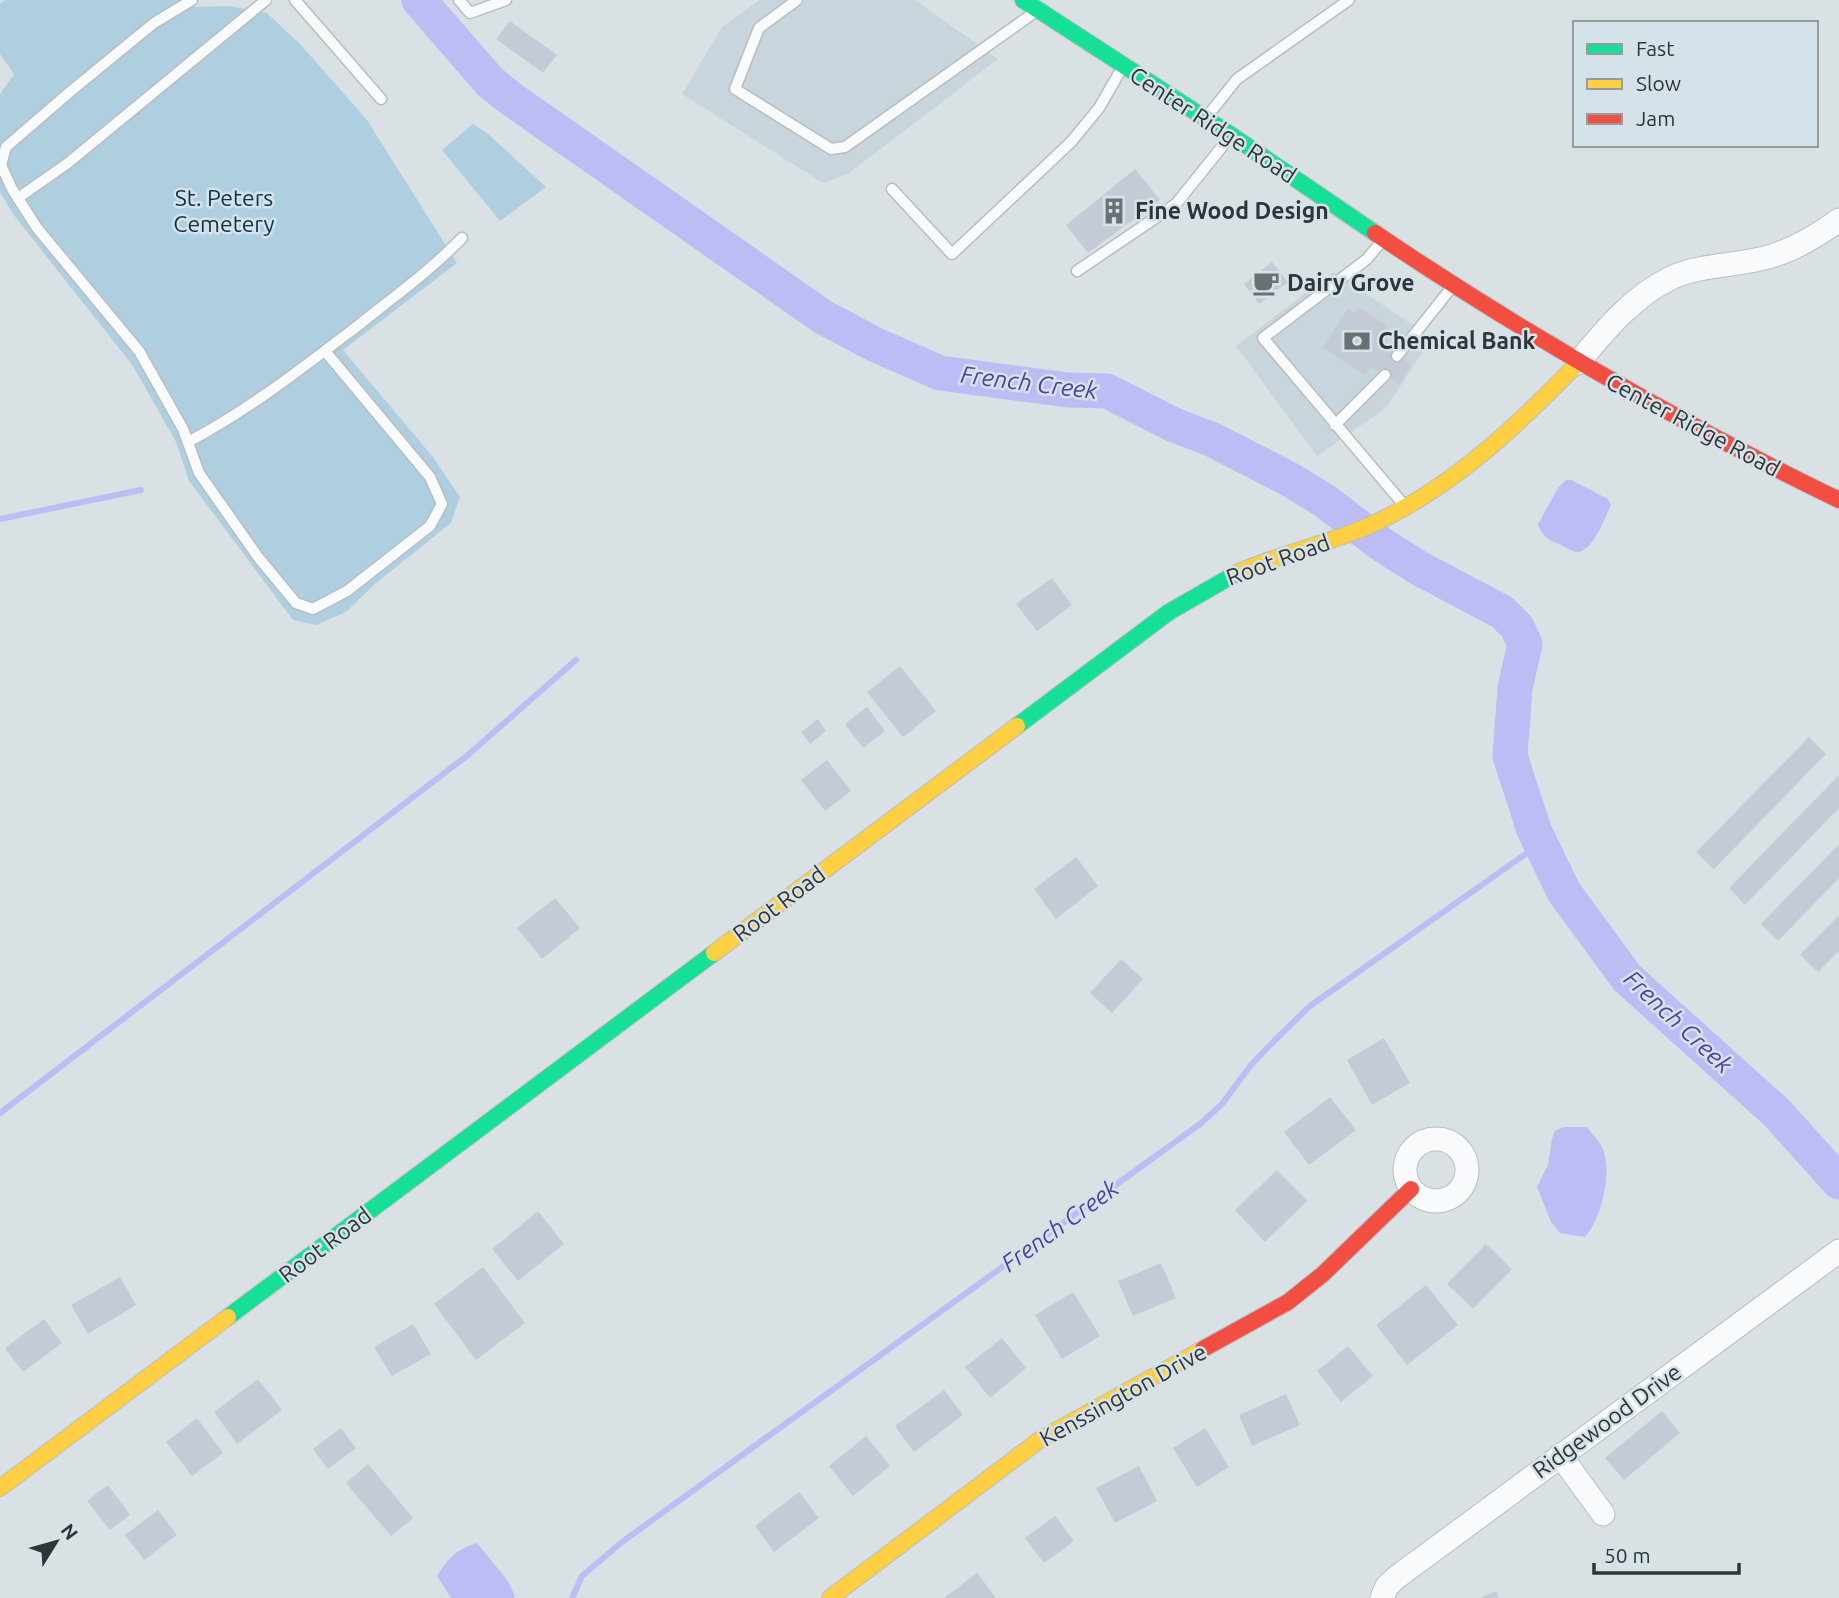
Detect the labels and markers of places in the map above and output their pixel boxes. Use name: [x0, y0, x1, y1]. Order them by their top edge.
building icon: Fine Wood Design: [1099, 196, 1129, 226]
place label: Fine Wood Design: [1135, 198, 1329, 223]
cafe icon: Dairy Grove: [1251, 268, 1281, 298]
place label: Dairy Grove: [1287, 270, 1415, 295]
bank icon: Chemical Bank: [1342, 326, 1372, 356]
place label: Chemical Bank: [1378, 328, 1536, 353]

